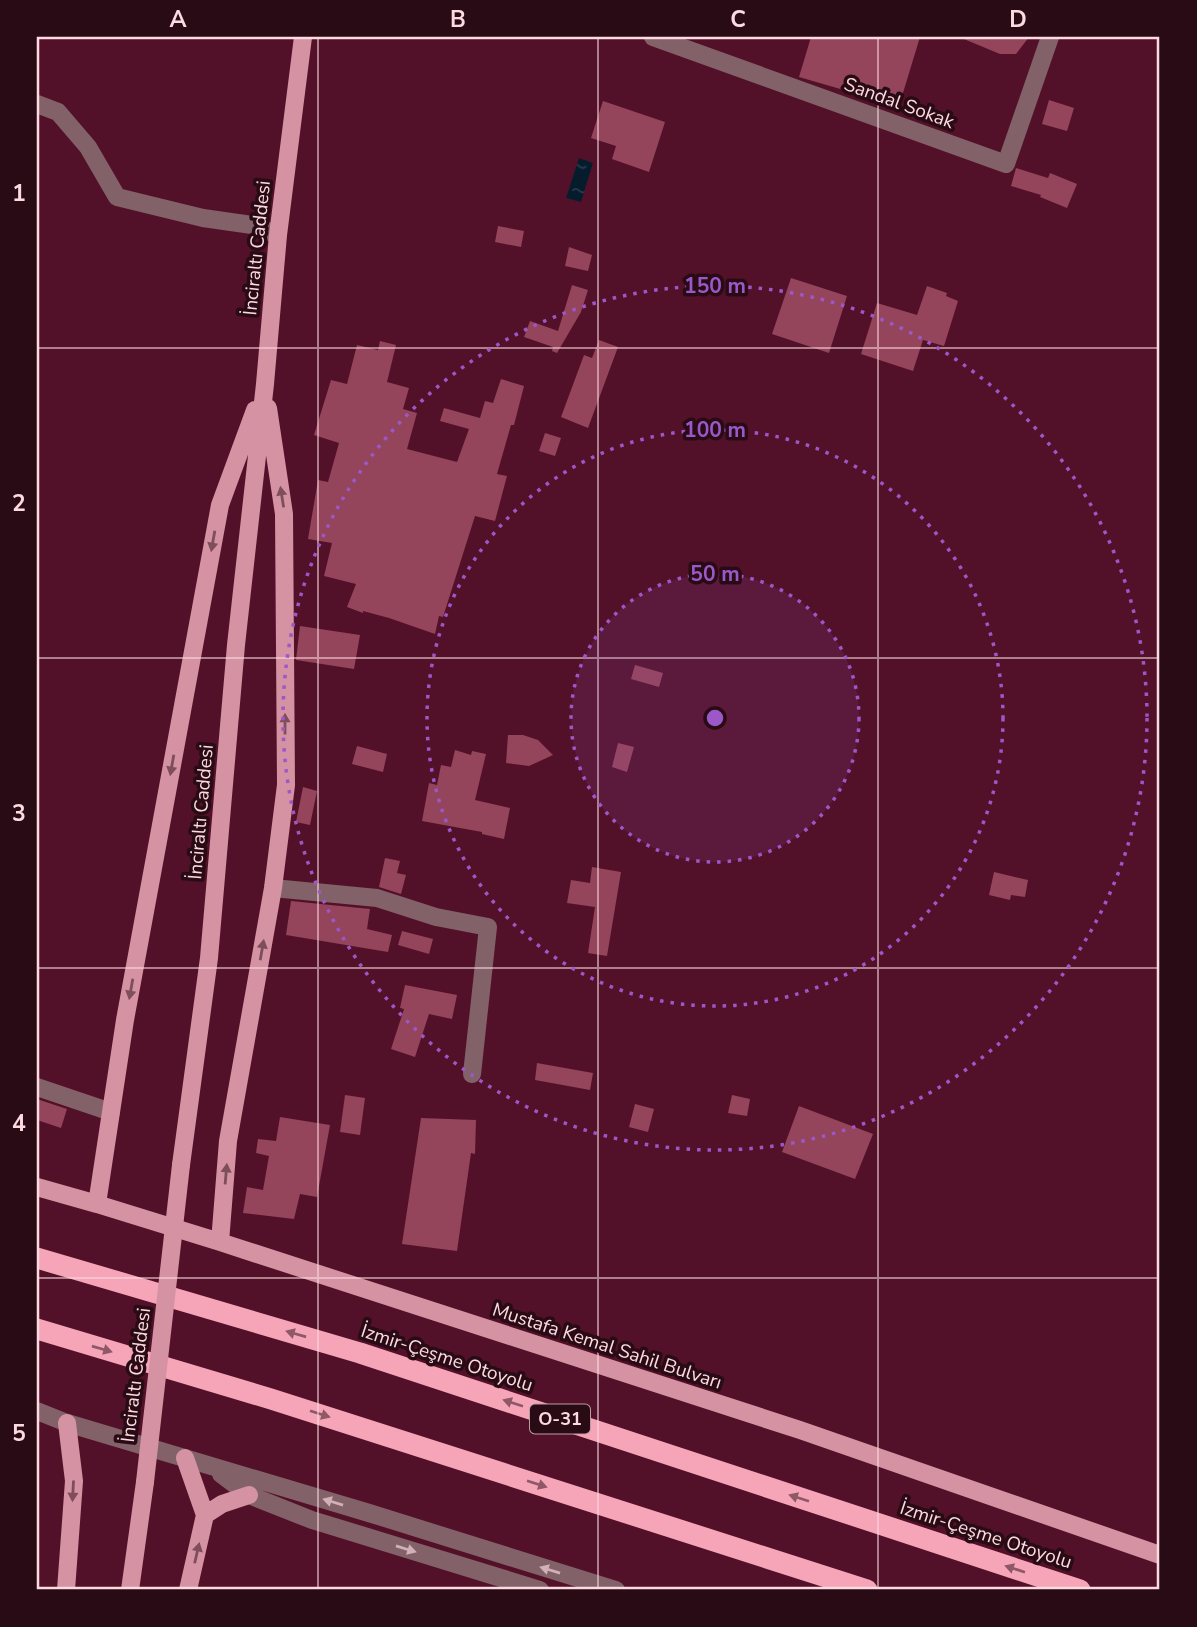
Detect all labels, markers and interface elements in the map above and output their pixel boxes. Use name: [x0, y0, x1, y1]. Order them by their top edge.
text: A: [169, 4, 187, 35]
text: B: [450, 4, 466, 35]
text: C: [730, 4, 746, 35]
text: D: [1009, 4, 1027, 35]
street label: Sandal Sokak: [840, 71, 958, 135]
text: 1: [12, 178, 26, 209]
street label: İnciraltı Caddesi: [237, 179, 277, 317]
text: 150 m: [684, 272, 746, 300]
text: 100 m: [684, 416, 746, 444]
one-way arrow: [276, 486, 287, 508]
text: 2: [12, 488, 26, 519]
one-way arrow: [207, 531, 218, 553]
text: 50 m: [690, 560, 740, 588]
centre of rings: [703, 706, 727, 730]
one-way arrow: [279, 713, 291, 735]
street label: İnciraltı Caddesi: [182, 743, 220, 881]
one-way arrow: [166, 754, 177, 776]
text: 3: [12, 798, 26, 829]
one-way arrow: [257, 939, 268, 961]
one-way arrow: [125, 978, 136, 1000]
text: 4: [12, 1108, 26, 1139]
one-way arrow: [221, 1163, 232, 1185]
street label: Mustafa Kemal Sahil Bulvarı: [489, 1297, 725, 1395]
street label: İnciraltı Caddesi: [115, 1306, 157, 1444]
street label: İzmir-Çeşme Otoyolu: [358, 1318, 536, 1398]
one-way arrow: [286, 1329, 307, 1339]
one-way arrow: [92, 1344, 113, 1354]
one-way arrow: [502, 1398, 523, 1408]
road number: O-31: [530, 1404, 590, 1434]
one-way arrow: [310, 1410, 331, 1420]
text: 5: [12, 1418, 26, 1449]
one-way arrow: [526, 1479, 547, 1490]
one-way arrow: [67, 1480, 78, 1502]
one-way arrow: [788, 1492, 809, 1502]
street label: İzmir-Çeşme Otoyolu: [897, 1495, 1075, 1575]
one-way arrow: [322, 1497, 343, 1507]
one-way arrow: [191, 1542, 202, 1564]
one-way arrow: [396, 1544, 417, 1554]
one-way arrow: [1004, 1563, 1025, 1574]
one-way arrow: [540, 1564, 561, 1574]

